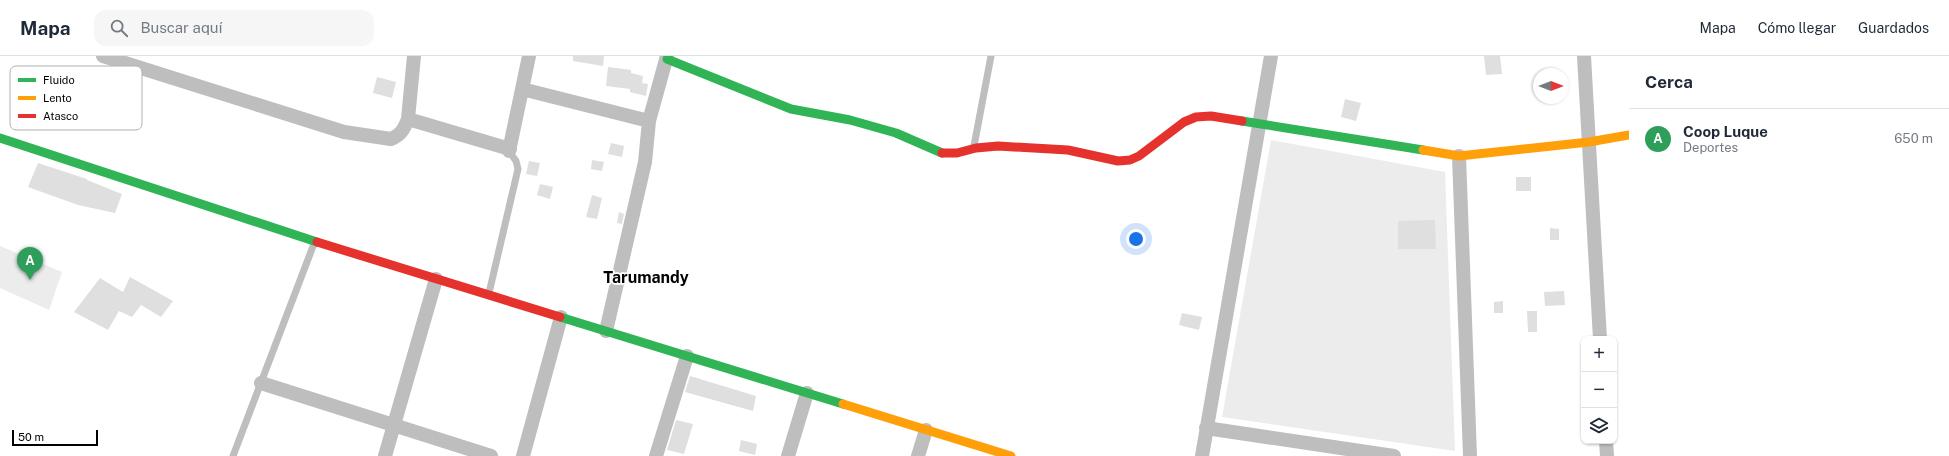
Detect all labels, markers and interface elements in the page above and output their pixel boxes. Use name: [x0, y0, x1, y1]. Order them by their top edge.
search box: [94, 10, 374, 46]
text: Mapa: [20, 17, 70, 39]
icon: search: [108, 17, 130, 39]
text: Buscar aquí: [140, 19, 222, 36]
text: Mapa: [1700, 20, 1736, 36]
text: Cómo llegar: [1758, 20, 1836, 36]
text: Guardados: [1858, 20, 1929, 36]
legend: [10, 66, 142, 130]
north arrow: [1533, 68, 1569, 104]
text: Cerca: [1645, 72, 1693, 92]
text: Fluido: [43, 74, 75, 86]
text: Lento: [43, 92, 72, 104]
text: Atasco: [43, 110, 78, 122]
text: Coop Luque: [1683, 123, 1768, 140]
text: A: [1653, 131, 1663, 146]
text: 650 m: [1894, 131, 1933, 146]
text: Deportes: [1683, 140, 1738, 155]
your location: [1126, 229, 1146, 249]
pin: A: [17, 247, 43, 280]
district label: Tarumandy: [603, 268, 689, 287]
map controls: [1581, 336, 1617, 444]
button: +: [1581, 336, 1617, 372]
button: −: [1581, 372, 1617, 408]
button: layers: [1581, 408, 1617, 444]
scale bar: [12, 428, 98, 447]
text: 50 m: [18, 431, 44, 443]

